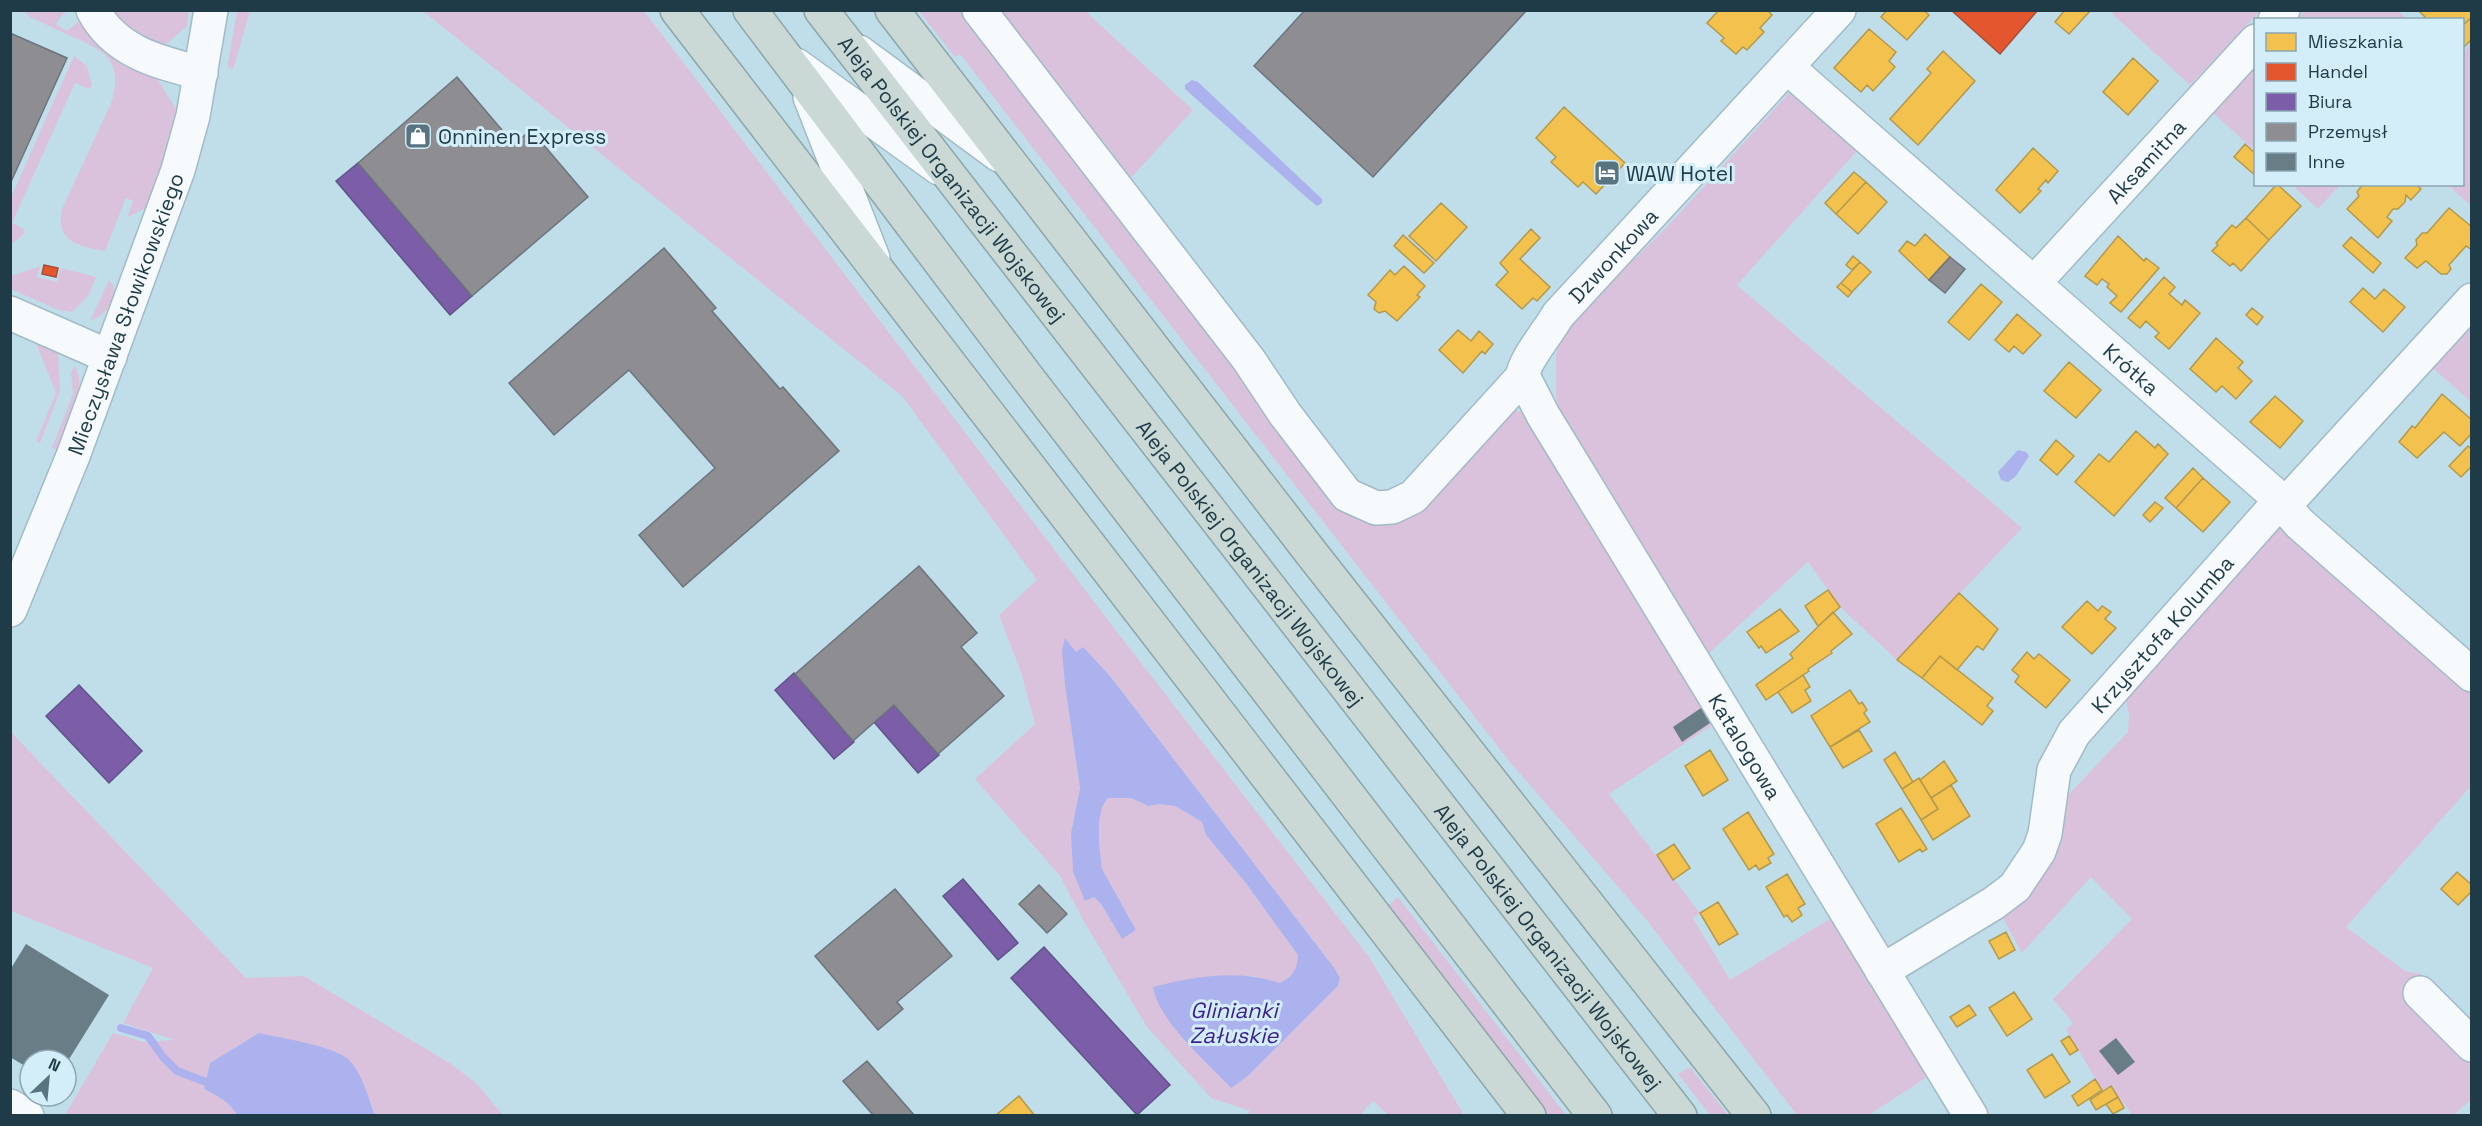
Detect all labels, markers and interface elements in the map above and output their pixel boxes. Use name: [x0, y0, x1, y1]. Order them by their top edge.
legend: [2254, 18, 2464, 186]
street label: Aleja Polskiej Organizacji Wojskowej: [833, 30, 1072, 328]
text: Mieszkania: [2308, 30, 2403, 53]
text: Handel: [2308, 60, 2368, 83]
text: Biura: [2308, 90, 2352, 113]
street label: Aksamitna: [2100, 113, 2191, 209]
text: Przemysł: [2308, 120, 2388, 143]
shop icon: Onninen Express: [403, 121, 433, 151]
place label: Onninen Express: [438, 123, 606, 150]
text: Inne: [2308, 150, 2345, 173]
hotel icon: WAW Hotel: [1592, 158, 1622, 188]
place label: WAW Hotel: [1626, 160, 1733, 187]
street label: Mieczysława Słowikowskiego: [61, 169, 189, 459]
street label: Dzwonkowa: [1562, 202, 1663, 309]
street label: Krótka: [2098, 337, 2165, 401]
street label: Aleja Polskiej Organizacji Wojskowej: [1131, 414, 1370, 712]
street label: Krzysztofa Kolumba: [2085, 549, 2239, 718]
street label: Katalogowa: [1703, 688, 1788, 804]
street label: Aleja Polskiej Organizacji Wojskowej: [1429, 798, 1668, 1095]
water label: Glinianki Załuskie: [1190, 996, 1280, 1049]
north arrow: [18, 1048, 78, 1108]
text: N: [45, 1053, 64, 1077]

